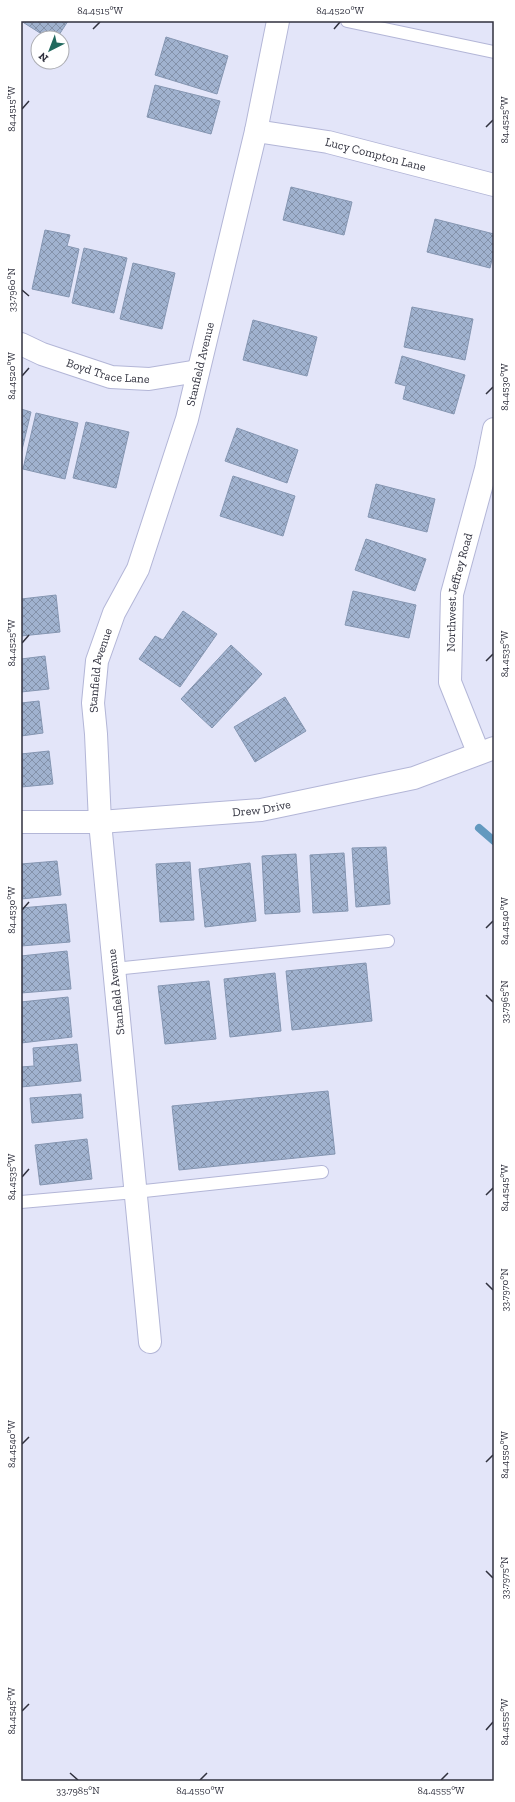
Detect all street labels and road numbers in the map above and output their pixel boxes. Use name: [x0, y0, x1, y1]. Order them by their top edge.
street label: Lucy Compton Lane: [324, 135, 428, 174]
street label: Stanfield Avenue: [183, 320, 217, 408]
street label: Boyd Trace Lane: [65, 356, 150, 386]
street label: Northwest Jeffrey Road: [444, 531, 475, 652]
street label: Stanfield Avenue: [86, 626, 115, 713]
street label: Drew Drive: [232, 797, 292, 819]
street label: Stanfield Avenue: [104, 948, 127, 1036]

